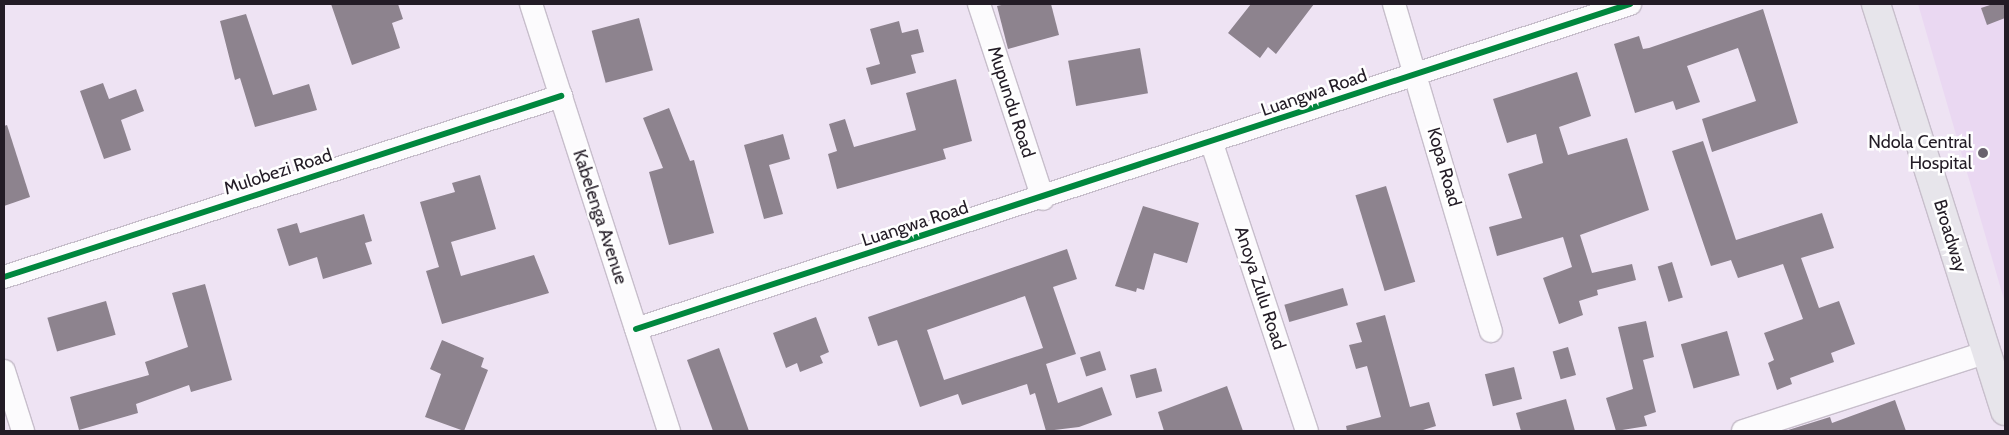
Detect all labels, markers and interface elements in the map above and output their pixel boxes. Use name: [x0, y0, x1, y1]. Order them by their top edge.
street label: Mupundu Road: [983, 44, 1039, 160]
street label: Luangwa Road: [1258, 65, 1370, 121]
street label: Kopa Road: [1422, 125, 1466, 209]
place label: Ndola Central Hospital: [1868, 132, 1972, 174]
street label: Mulobezi Road: [221, 144, 335, 200]
marker: Ndola Central Hospital: [1976, 146, 1990, 160]
street label: Kabelenga Avenue: [568, 147, 632, 287]
street label: Luangwa Road: [859, 197, 971, 251]
street label: Broadway: [1929, 197, 1971, 275]
street label: Anoya Zulu Road: [1230, 224, 1290, 352]

